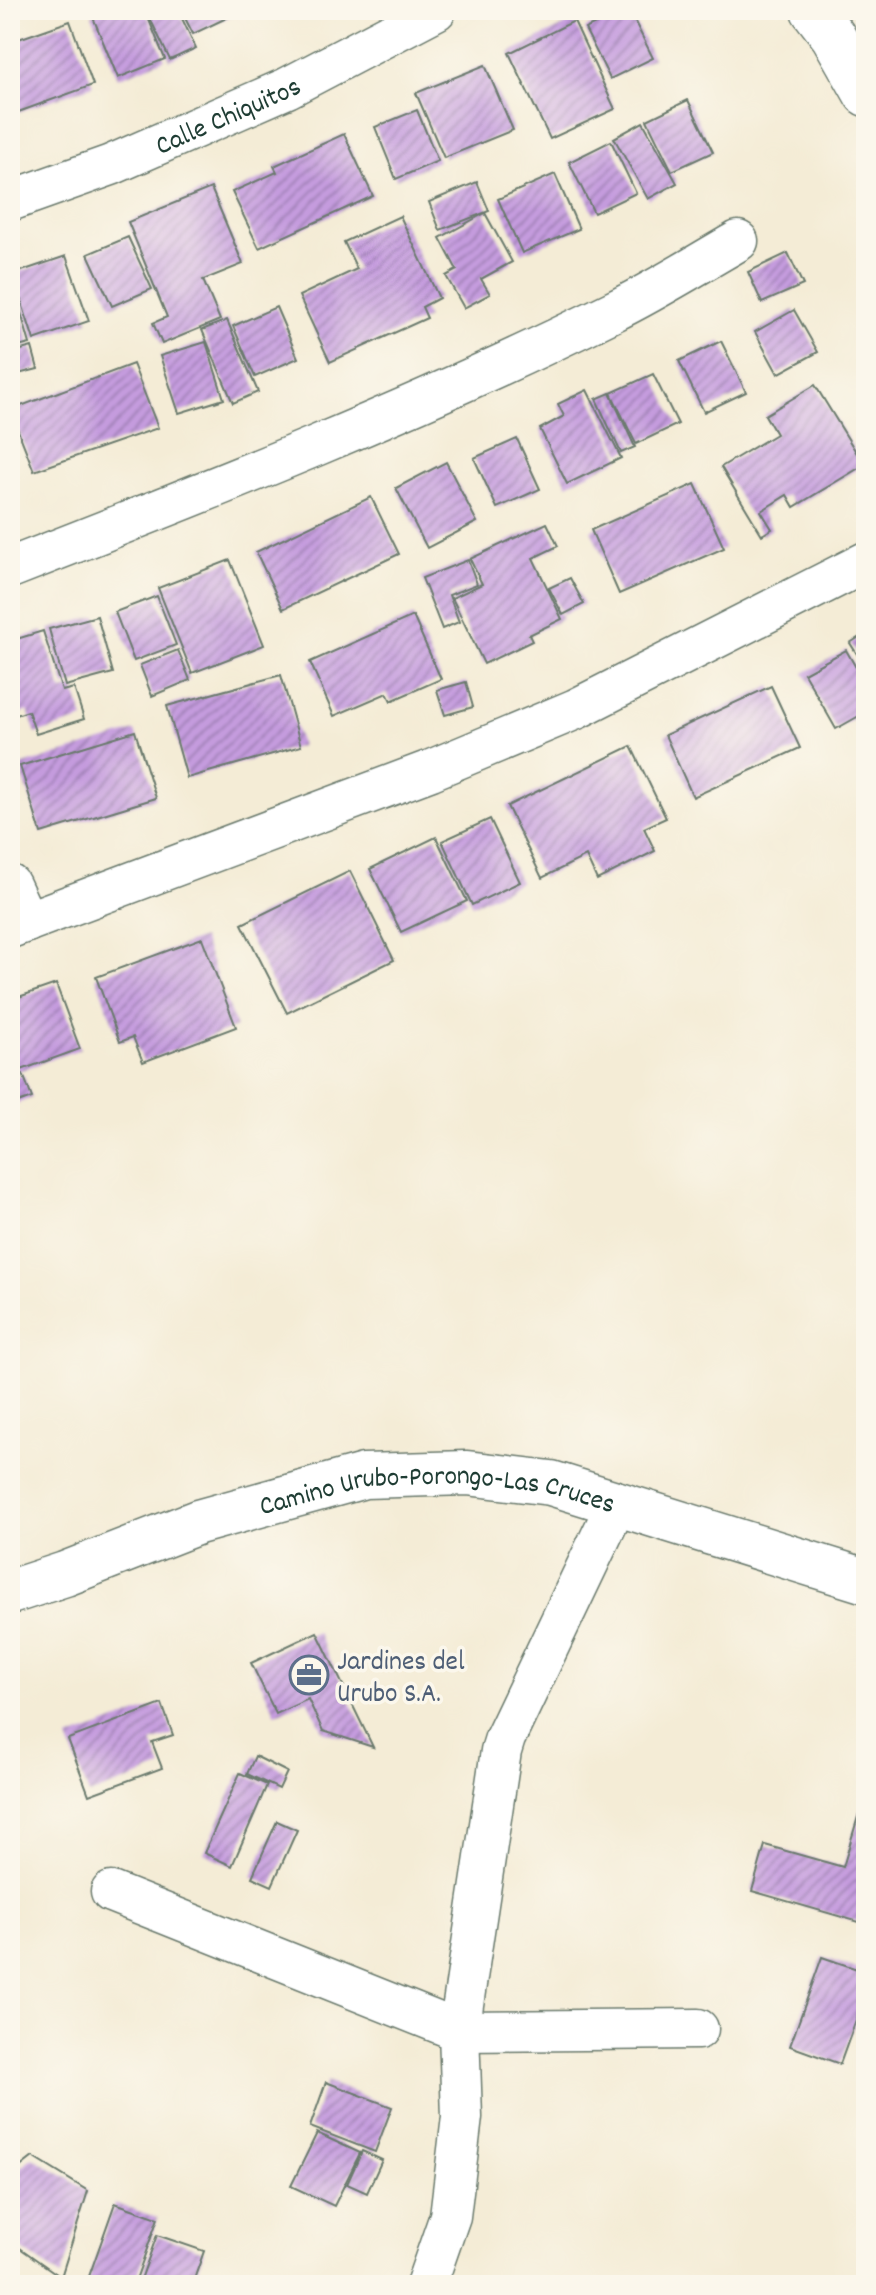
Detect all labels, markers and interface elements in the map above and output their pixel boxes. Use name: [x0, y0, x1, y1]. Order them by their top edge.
street label: Calle Chiquitos: [150, 69, 309, 168]
street label: Camino Urubo-Porongo-Las Cruces: [255, 1458, 619, 1529]
place label: Jardines del Urubo S.A.: [337, 1644, 465, 1716]
office icon: Jardines del Urubo S.A.: [288, 1654, 330, 1696]

